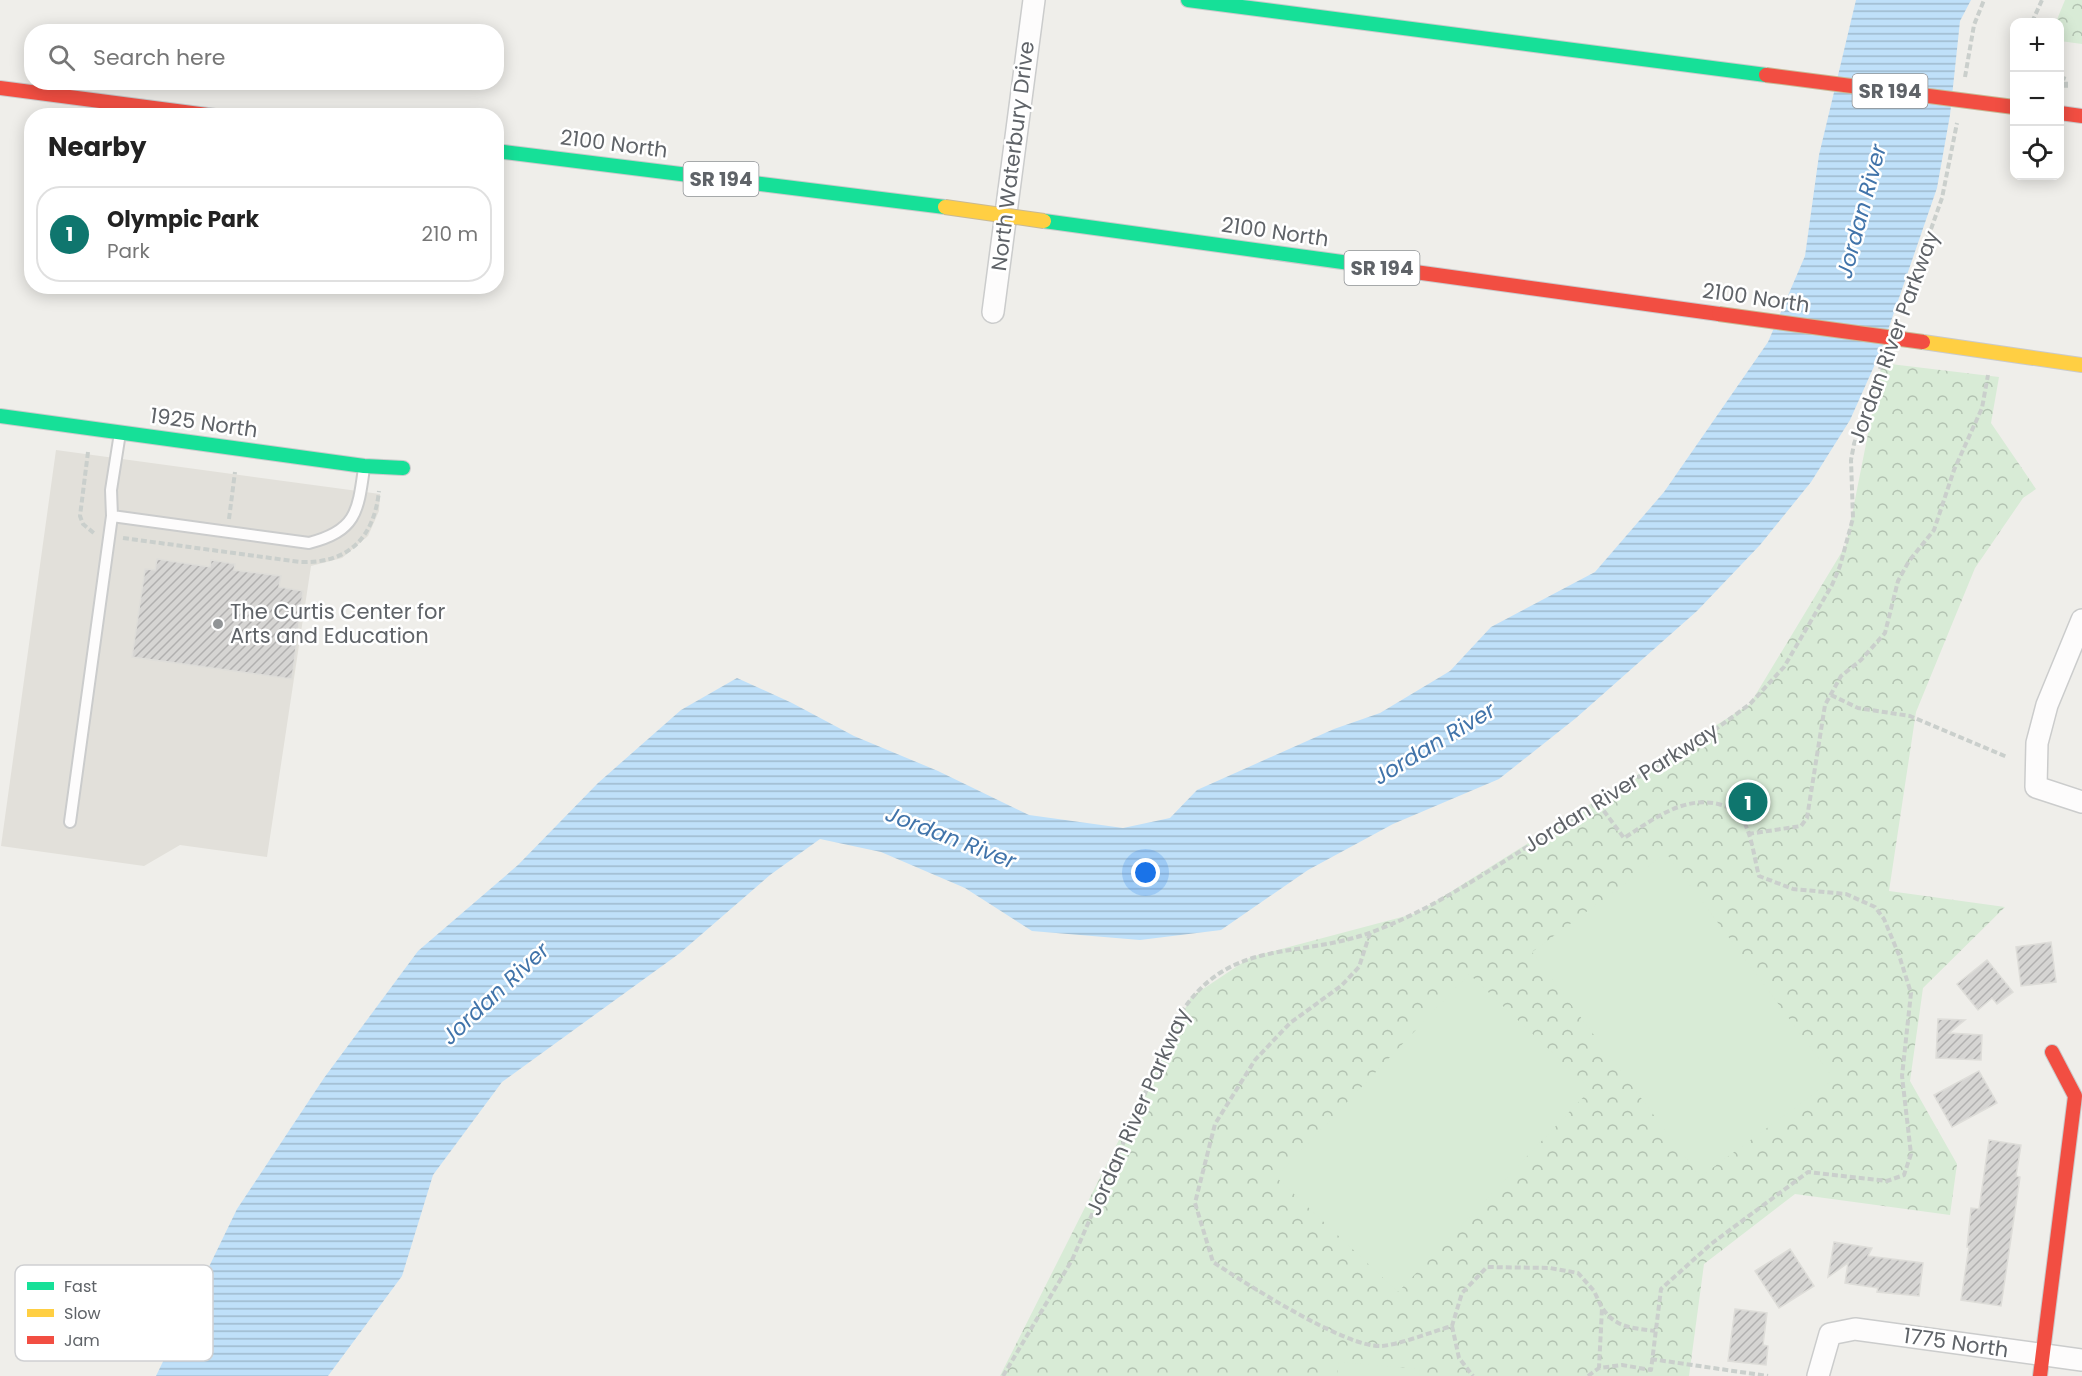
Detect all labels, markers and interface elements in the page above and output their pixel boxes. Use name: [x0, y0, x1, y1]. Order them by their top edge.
map controls: [2010, 18, 2064, 180]
button: +: [2010, 18, 2064, 72]
search box: [24, 24, 504, 90]
street label: North Waterbury Drive: [984, 39, 1041, 273]
icon: search: [45, 41, 78, 74]
text: Search here: [93, 42, 226, 73]
button: −: [2010, 72, 2064, 126]
road number: SR 194: [1852, 74, 1928, 108]
street label: 2100 North: [559, 123, 669, 164]
button: locate: [2010, 126, 2064, 180]
text: Nearby: [48, 129, 146, 165]
water label: Jordan River: [1829, 140, 1894, 281]
road number: SR 194: [684, 162, 758, 196]
text: Olympic Park: [107, 204, 259, 235]
street label: 2100 North: [1220, 210, 1331, 253]
text: 1: [66, 220, 73, 248]
text: 210 m: [422, 220, 478, 248]
street label: Jordan River Parkway: [1842, 226, 1946, 447]
text: Park: [107, 237, 150, 265]
road number: SR 194: [1344, 251, 1420, 285]
street label: 2100 North: [1701, 276, 1812, 319]
street label: 1925 North: [149, 401, 260, 444]
place label: The Curtis Center for Arts and Education: [230, 597, 445, 650]
marker: The Curtis Center for Arts and Education: [211, 617, 225, 631]
water label: Jordan River: [1367, 694, 1502, 792]
street label: Jordan River Parkway: [1518, 716, 1724, 859]
pin: 1: [1728, 780, 1768, 824]
water label: Jordan River: [881, 798, 1021, 877]
your location: [1131, 858, 1160, 887]
water label: Jordan River: [435, 935, 557, 1052]
street label: Jordan River Parkway: [1079, 1003, 1196, 1220]
legend: [15, 1265, 213, 1361]
text: Fast: [64, 1275, 97, 1298]
text: Slow: [64, 1302, 101, 1325]
street label: 1775 North: [1902, 1321, 2010, 1364]
text: Jam: [64, 1329, 100, 1352]

